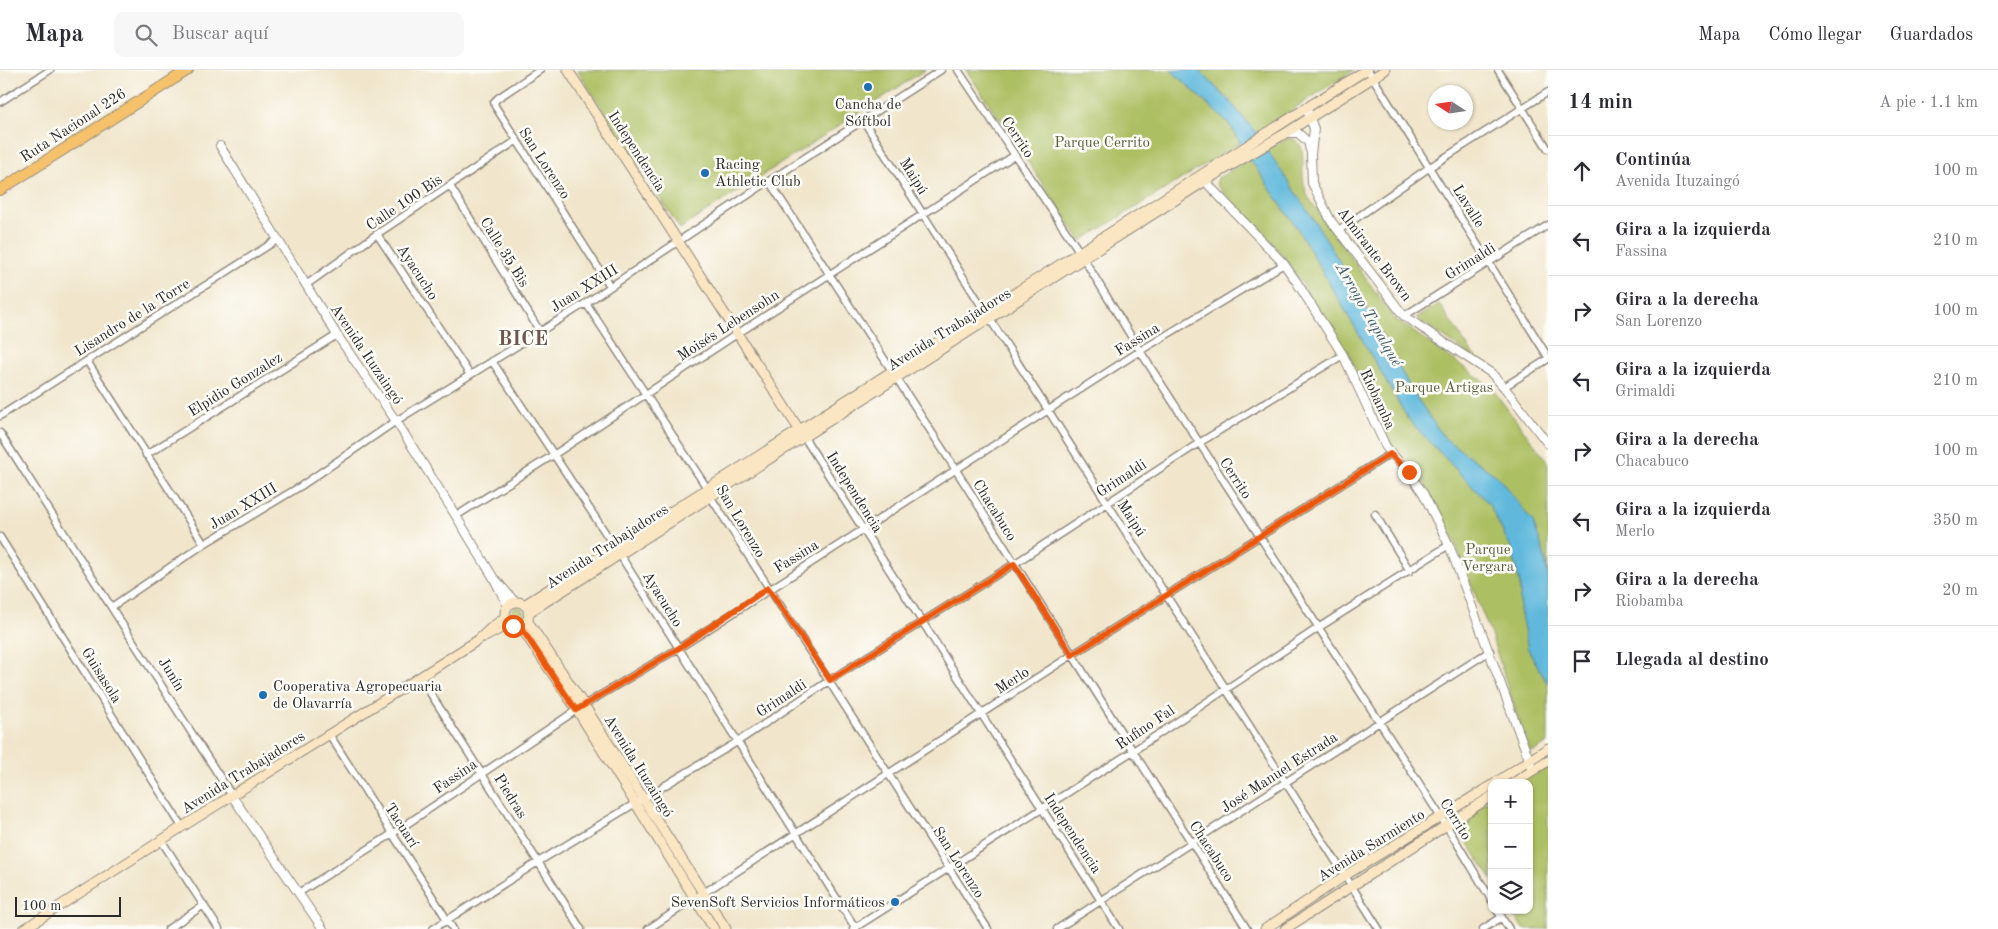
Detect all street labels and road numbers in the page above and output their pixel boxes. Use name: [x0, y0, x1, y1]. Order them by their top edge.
street label: Ruta Nacional 226: [18, 87, 129, 166]
street label: Independencia: [604, 109, 667, 195]
street label: Cerrito: [998, 115, 1036, 161]
street label: San Lorenzo: [515, 125, 572, 202]
street label: Maipú: [896, 156, 930, 198]
street label: Calle 100 Bis: [364, 172, 445, 234]
street label: Lavalle: [1449, 183, 1487, 231]
street label: Almirante Brown: [1334, 205, 1414, 305]
street label: Calle 35 Bis: [476, 215, 531, 290]
street label: Grimaldi: [1443, 241, 1499, 284]
street label: Ayacucho: [393, 243, 440, 303]
street label: Juan XXIII: [549, 263, 621, 316]
street label: Lisandro de la Torre: [73, 277, 193, 360]
street label: Avenida Trabajadores: [885, 286, 1014, 374]
street label: Moisés Lebensohn: [675, 288, 782, 365]
street label: Avenida Ituzaingó: [327, 302, 405, 408]
street label: Fassina: [1113, 321, 1163, 360]
street label: Elpidio Gonzalez: [186, 350, 285, 420]
street label: Riobamba: [1356, 367, 1397, 432]
street label: Independencia: [823, 450, 885, 536]
street label: Cerrito: [1216, 455, 1254, 502]
street label: Grimaldi: [1094, 458, 1149, 501]
street label: Chacabuco: [969, 477, 1018, 544]
street label: Juan XXIII: [207, 481, 280, 533]
street label: San Lorenzo: [712, 483, 767, 561]
street label: Maipú: [1114, 498, 1148, 540]
street label: Avenida Trabajadores: [544, 502, 672, 592]
street label: Fassina: [772, 538, 822, 577]
street label: Ayacucho: [639, 569, 685, 630]
street label: Guisasola: [78, 645, 124, 707]
street label: Junín: [155, 655, 187, 694]
street label: Merlo: [993, 665, 1032, 698]
street label: Grimaldi: [754, 678, 809, 721]
street label: Rufino Fal: [1114, 703, 1178, 753]
street label: Avenida Ituzaingó: [600, 713, 675, 820]
street label: Avenida Trabajadores: [179, 729, 308, 817]
street label: José Manuel Estrada: [1219, 730, 1341, 816]
street label: Fassina: [431, 757, 481, 797]
street label: Piedras: [490, 772, 529, 822]
street label: Independencia: [1040, 791, 1103, 877]
street label: Cerrito: [1436, 796, 1473, 843]
street label: Tacuarí: [381, 801, 421, 851]
street label: Avenida Sarmiento: [1316, 807, 1428, 885]
street label: Chacabuco: [1186, 819, 1236, 885]
street label: San Lorenzo: [929, 824, 986, 901]

